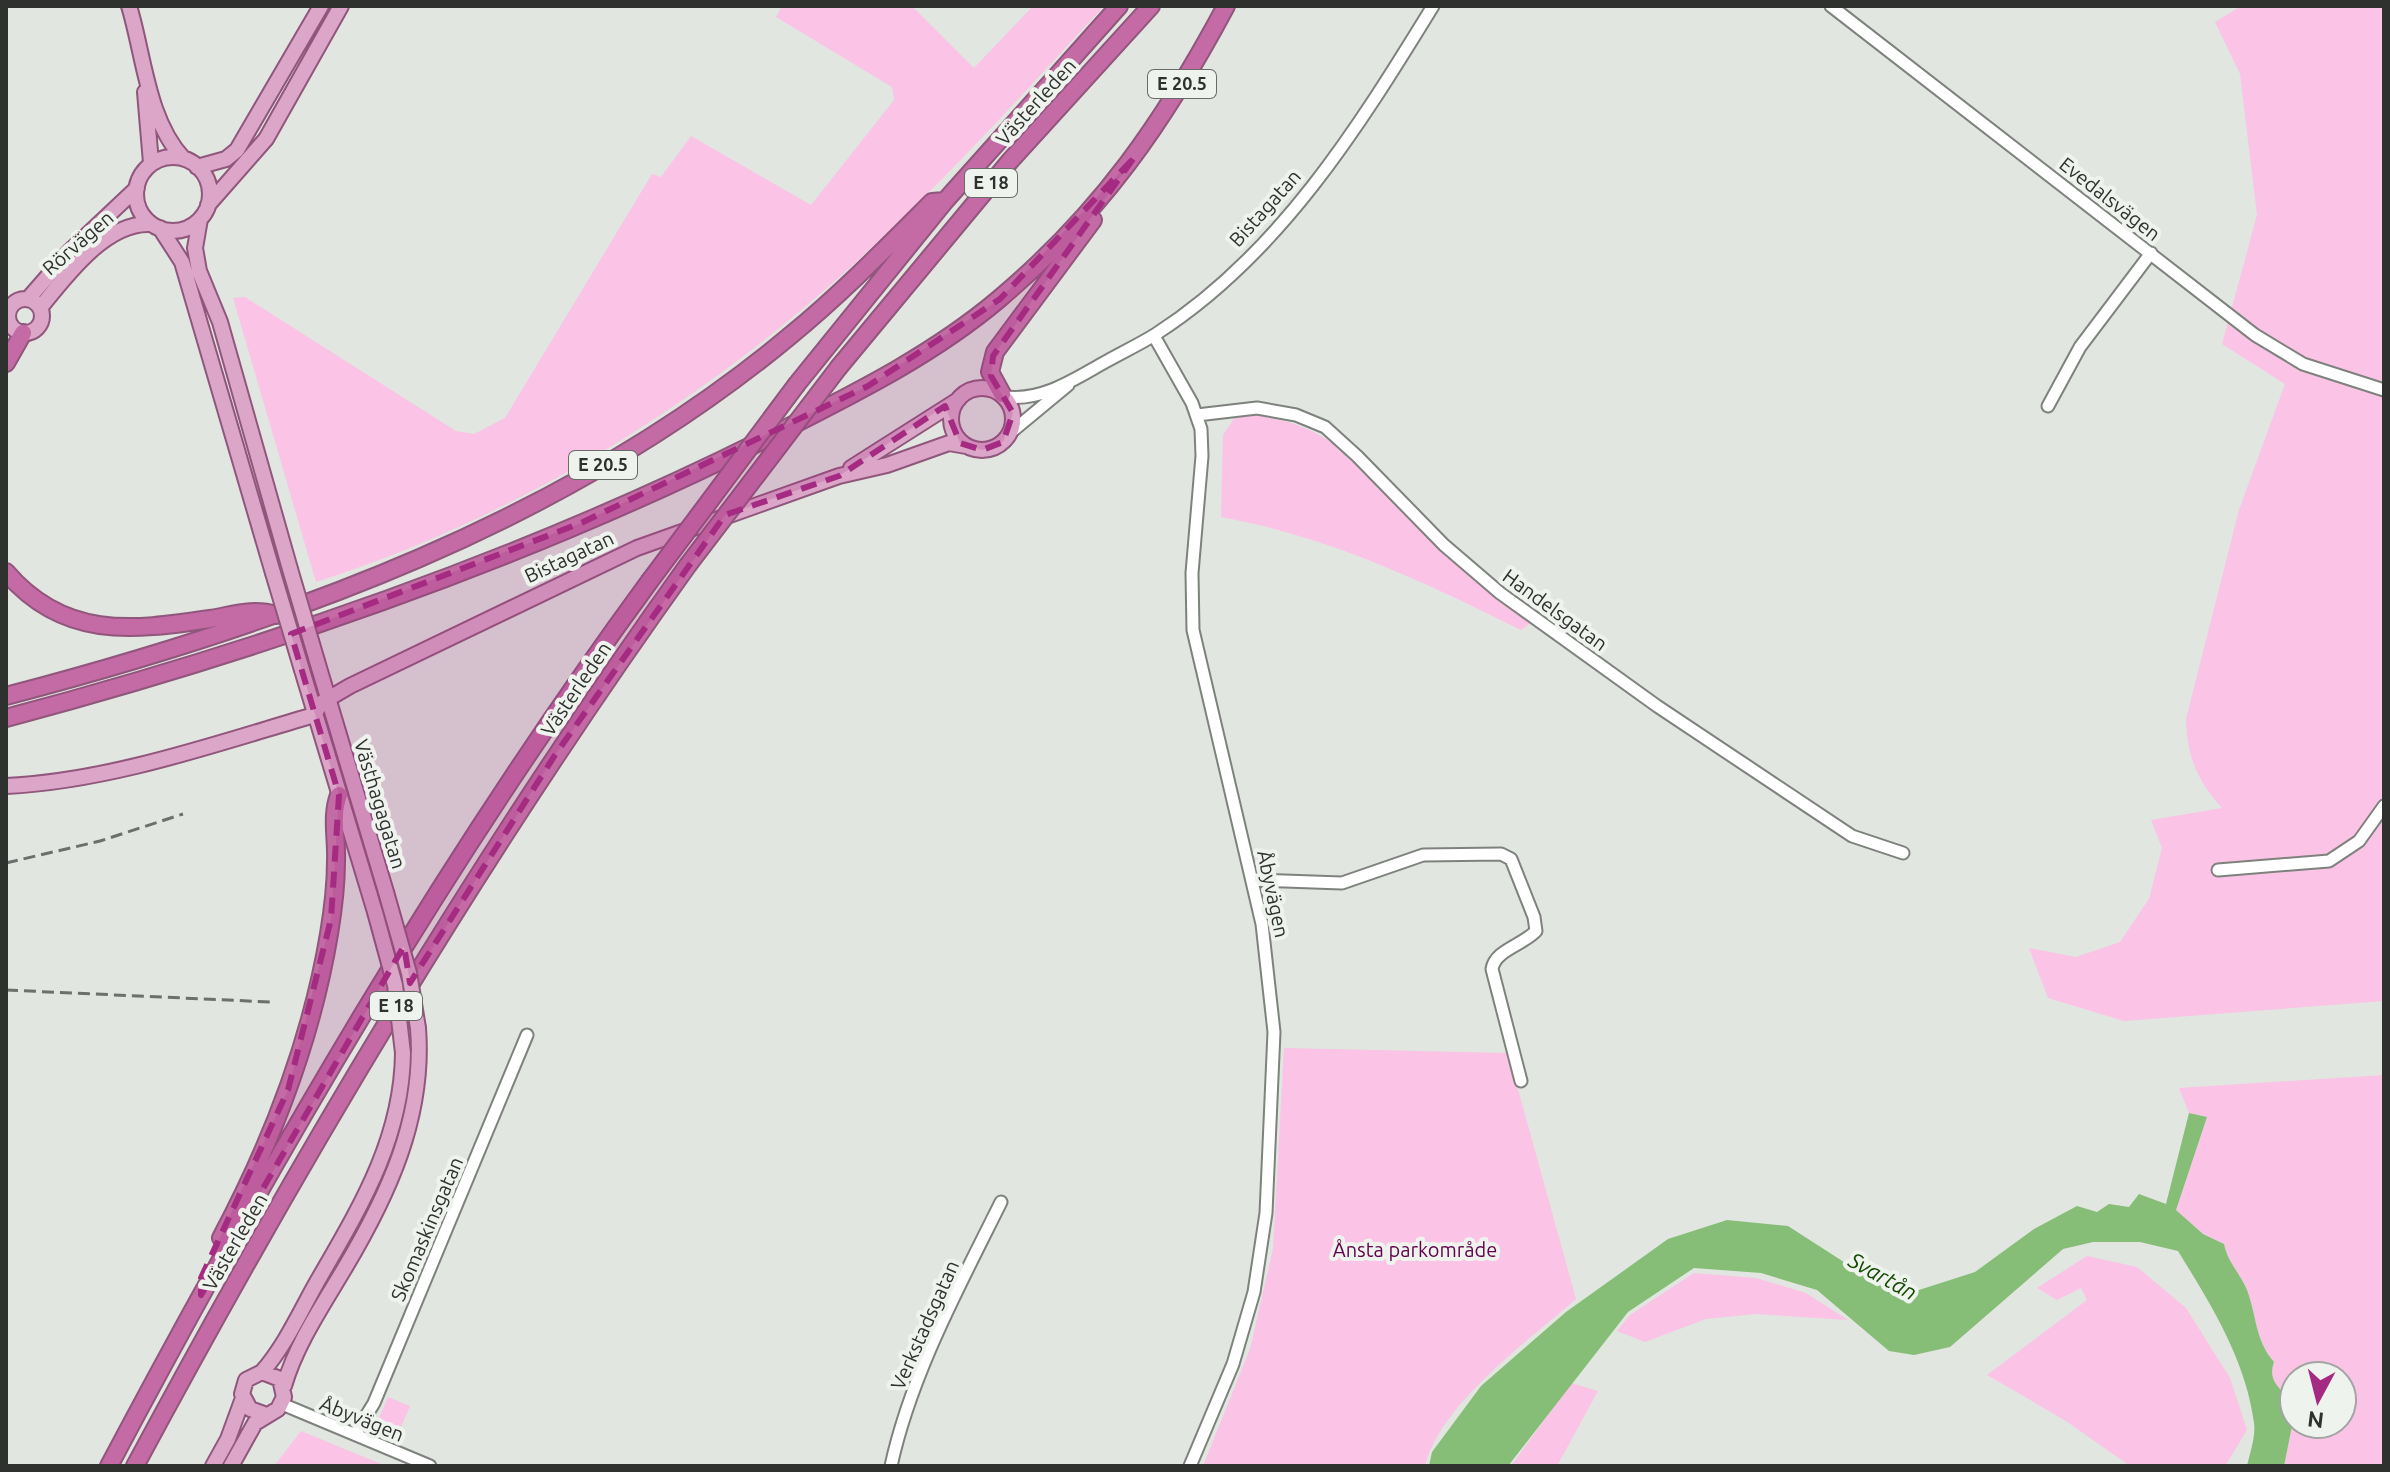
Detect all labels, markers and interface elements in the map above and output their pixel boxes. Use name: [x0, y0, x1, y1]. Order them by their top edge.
street label: Västerleden: [991, 54, 1080, 150]
road number: E 20.5: [1148, 70, 1216, 98]
street label: Evedalsvägen: [2055, 152, 2165, 245]
street label: Bistagatan: [1224, 164, 1305, 251]
road number: E 18: [965, 169, 1017, 197]
street label: Rörvägen: [38, 206, 118, 280]
road number: E 20.5: [569, 451, 637, 479]
street label: Bistagatan: [521, 526, 617, 587]
street label: Handelsgatan: [1499, 564, 1612, 655]
street label: Västerleden: [536, 637, 615, 740]
street label: Västhagagatan: [350, 736, 411, 871]
street label: Åbyvägen: [1253, 848, 1294, 940]
road number: E 18: [370, 992, 422, 1020]
street label: Skomaskinsgatan: [386, 1153, 467, 1304]
street label: Västerleden: [198, 1189, 272, 1294]
park label: Ånsta parkområde: [1333, 1238, 1497, 1261]
water label: Svartån: [1844, 1246, 1922, 1304]
street label: Verkstadsgatan: [886, 1257, 963, 1393]
north arrow: [2278, 1360, 2358, 1440]
street label: Åbyvägen: [317, 1391, 408, 1446]
text: N: [2306, 1407, 2325, 1434]

